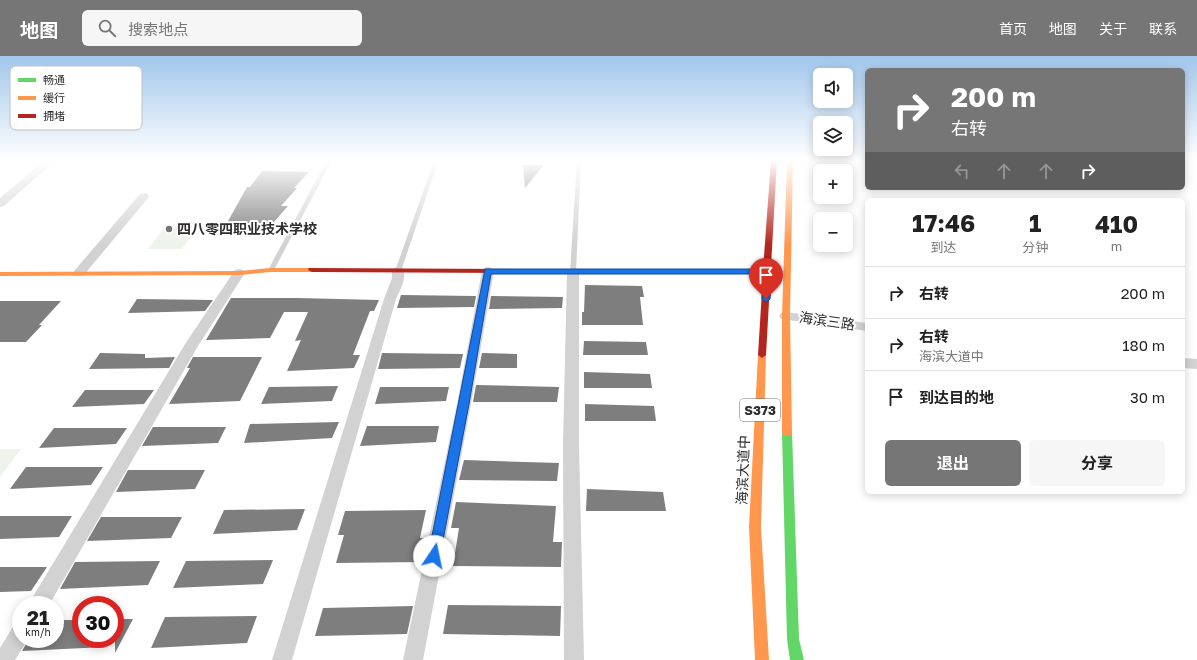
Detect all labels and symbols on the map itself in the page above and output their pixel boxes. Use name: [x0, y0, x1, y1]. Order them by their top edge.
legend: [10, 66, 142, 130]
text: 畅通: [43, 73, 65, 86]
text: 缓行: [43, 91, 65, 104]
text: 拥堵: [43, 109, 65, 122]
place label: 四八零四职业技术学校: [177, 220, 317, 237]
marker: 四八零四职业技术学校: [164, 224, 174, 234]
pin: [749, 258, 783, 299]
street label: 海滨三路: [798, 308, 856, 333]
road number: S373: [740, 399, 780, 421]
street label: 海滨大道中: [733, 435, 752, 505]
position arrow: [413, 535, 455, 577]
speed limit sign: 30: [72, 596, 124, 648]

